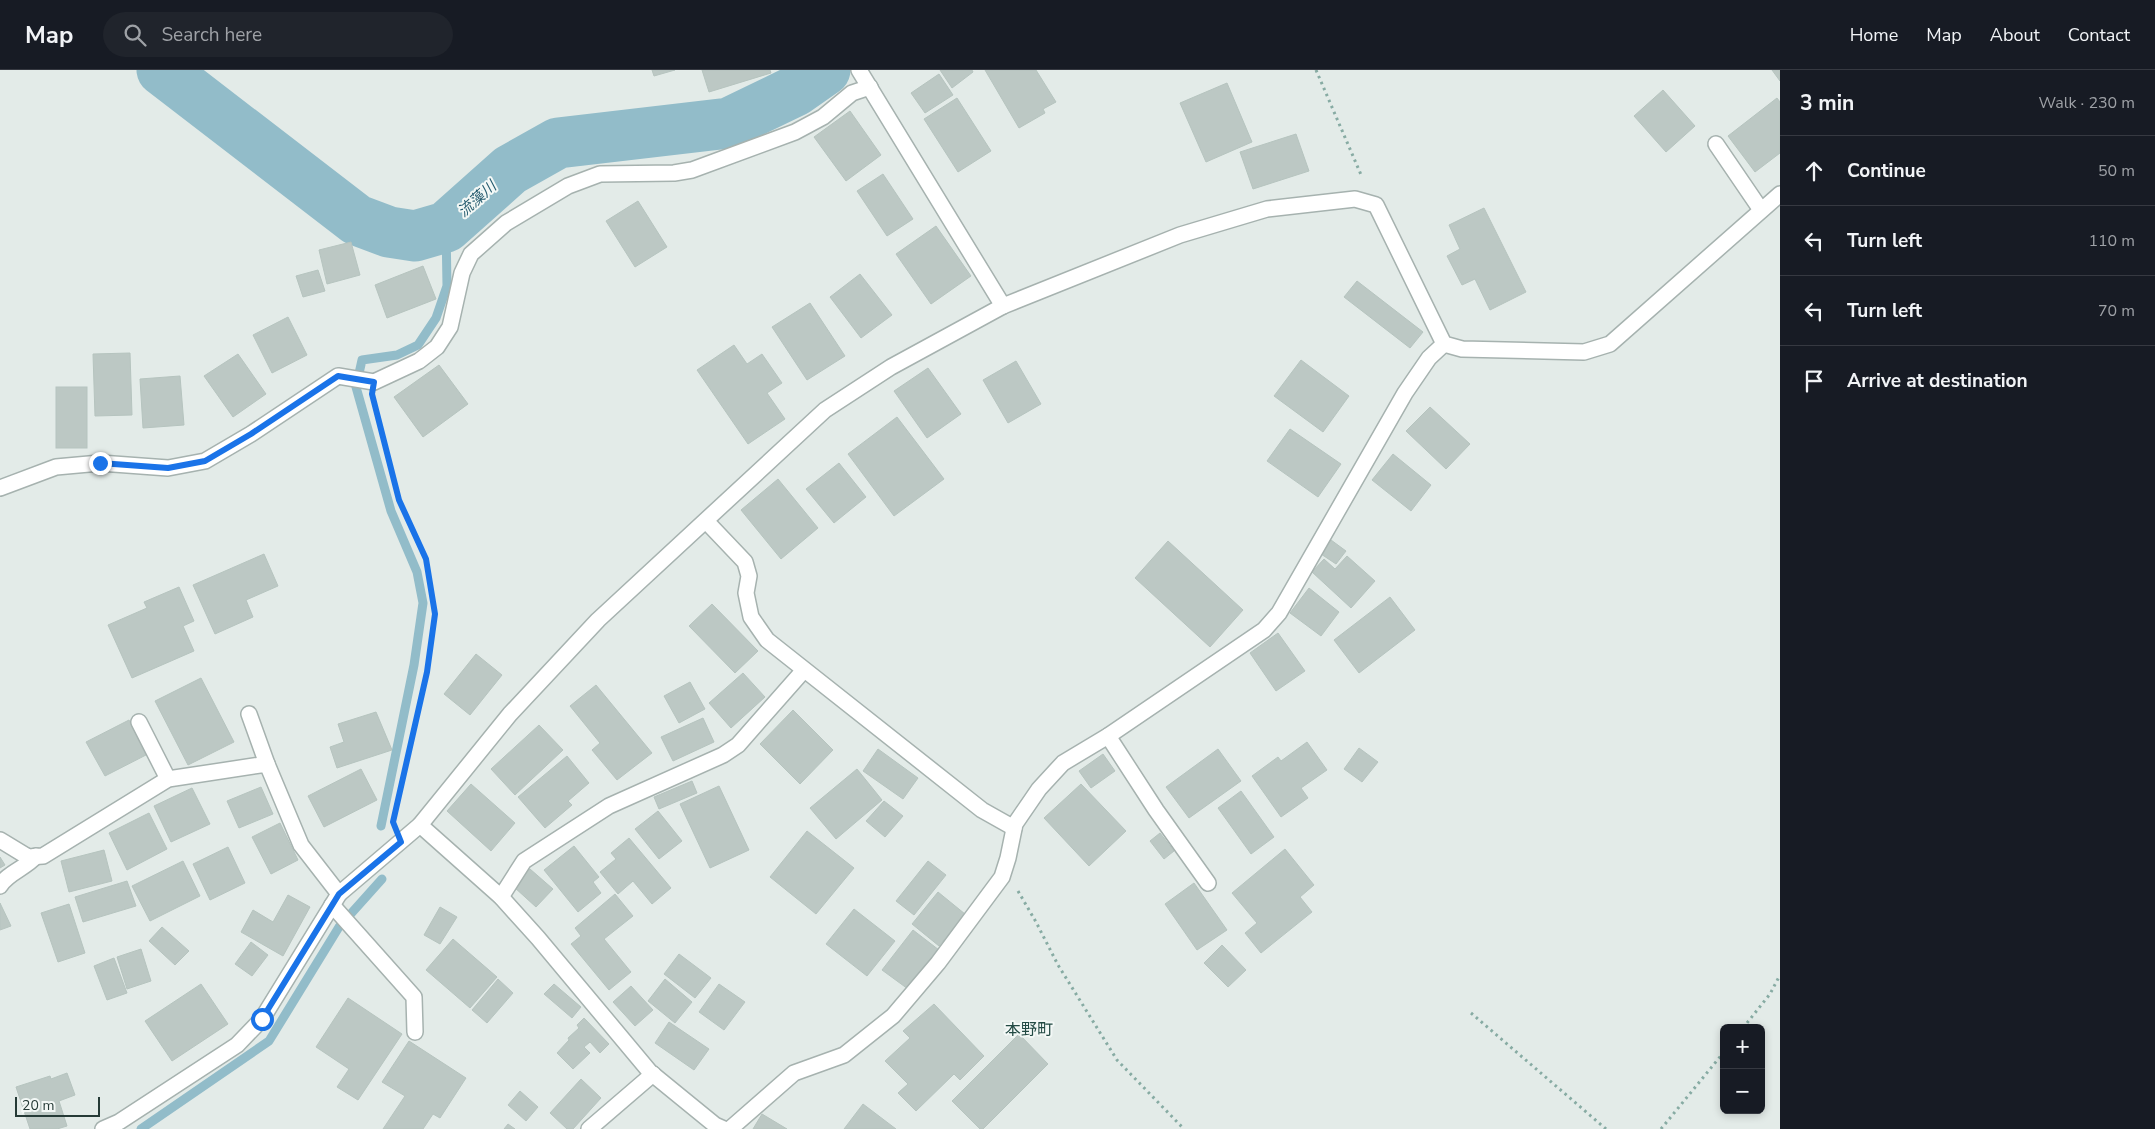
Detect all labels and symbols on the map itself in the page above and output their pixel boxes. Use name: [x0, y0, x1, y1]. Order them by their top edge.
water label: 流藻川: [454, 175, 502, 221]
route end: [89, 452, 112, 475]
route start: [251, 1008, 274, 1031]
district label: 本野町: [1005, 1019, 1053, 1041]
scale bar: [15, 1094, 100, 1117]

